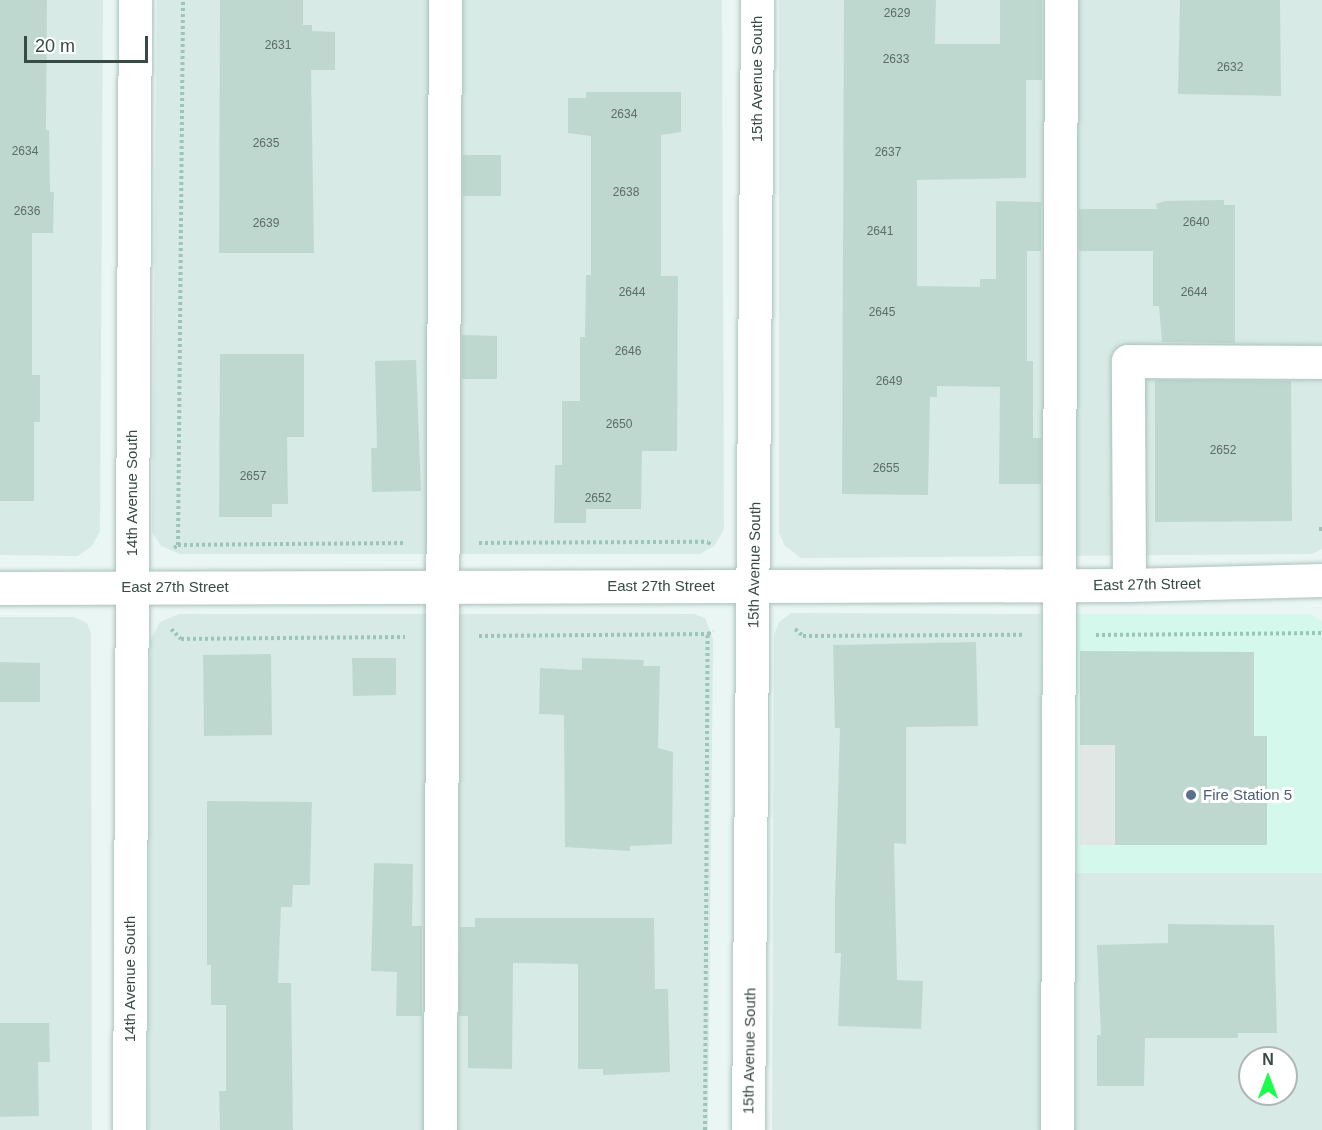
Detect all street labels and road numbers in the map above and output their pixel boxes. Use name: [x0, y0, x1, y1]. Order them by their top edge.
street label: 15th Avenue South: [748, 15, 766, 143]
street label: 14th Avenue South: [123, 429, 141, 557]
street label: 15th Avenue South: [744, 501, 764, 629]
street label: East 27th Street: [1093, 574, 1201, 594]
street label: East 27th Street: [607, 577, 715, 595]
street label: East 27th Street: [121, 578, 229, 596]
street label: 14th Avenue South: [121, 915, 139, 1043]
street label: 15th Avenue South: [739, 987, 759, 1115]

